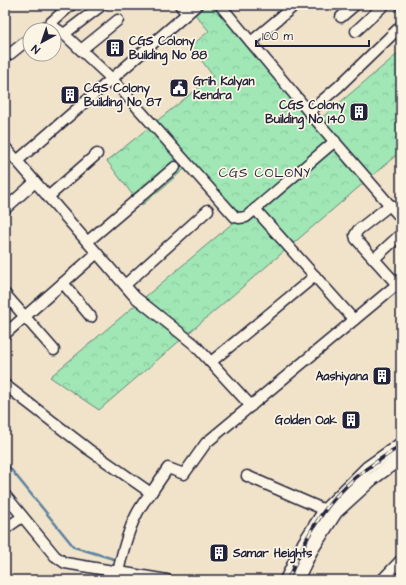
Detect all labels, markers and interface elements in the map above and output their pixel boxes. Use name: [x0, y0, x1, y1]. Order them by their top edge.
north arrow: [22, 22, 62, 62]
scale bar: [256, 22, 369, 48]
text: 100 m: [262, 28, 293, 45]
place label: CGS Colony Building No 88: [129, 33, 207, 66]
building icon: CGS Colony Building No 88: [104, 37, 126, 59]
text: N: [28, 41, 43, 57]
place label: Grih Kalyan Kendra: [193, 73, 254, 104]
public building icon: Grih Kalyan Kendra: [168, 77, 190, 99]
place label: CGS Colony Building No 87: [84, 80, 162, 113]
building icon: CGS Colony Building No 87: [59, 84, 81, 106]
place label: CGS Colony Building No 140: [265, 97, 345, 130]
building icon: CGS Colony Building No 140: [348, 101, 370, 123]
district label: CGS COLONY: [219, 164, 311, 182]
building icon: Aashiyana: [371, 365, 393, 387]
place label: Aashiyana: [316, 368, 369, 386]
building icon: Golden Oak: [340, 409, 362, 431]
place label: Golden Oak: [275, 412, 338, 429]
building icon: Samar Heights: [208, 542, 230, 564]
place label: Samar Heights: [232, 545, 312, 564]

